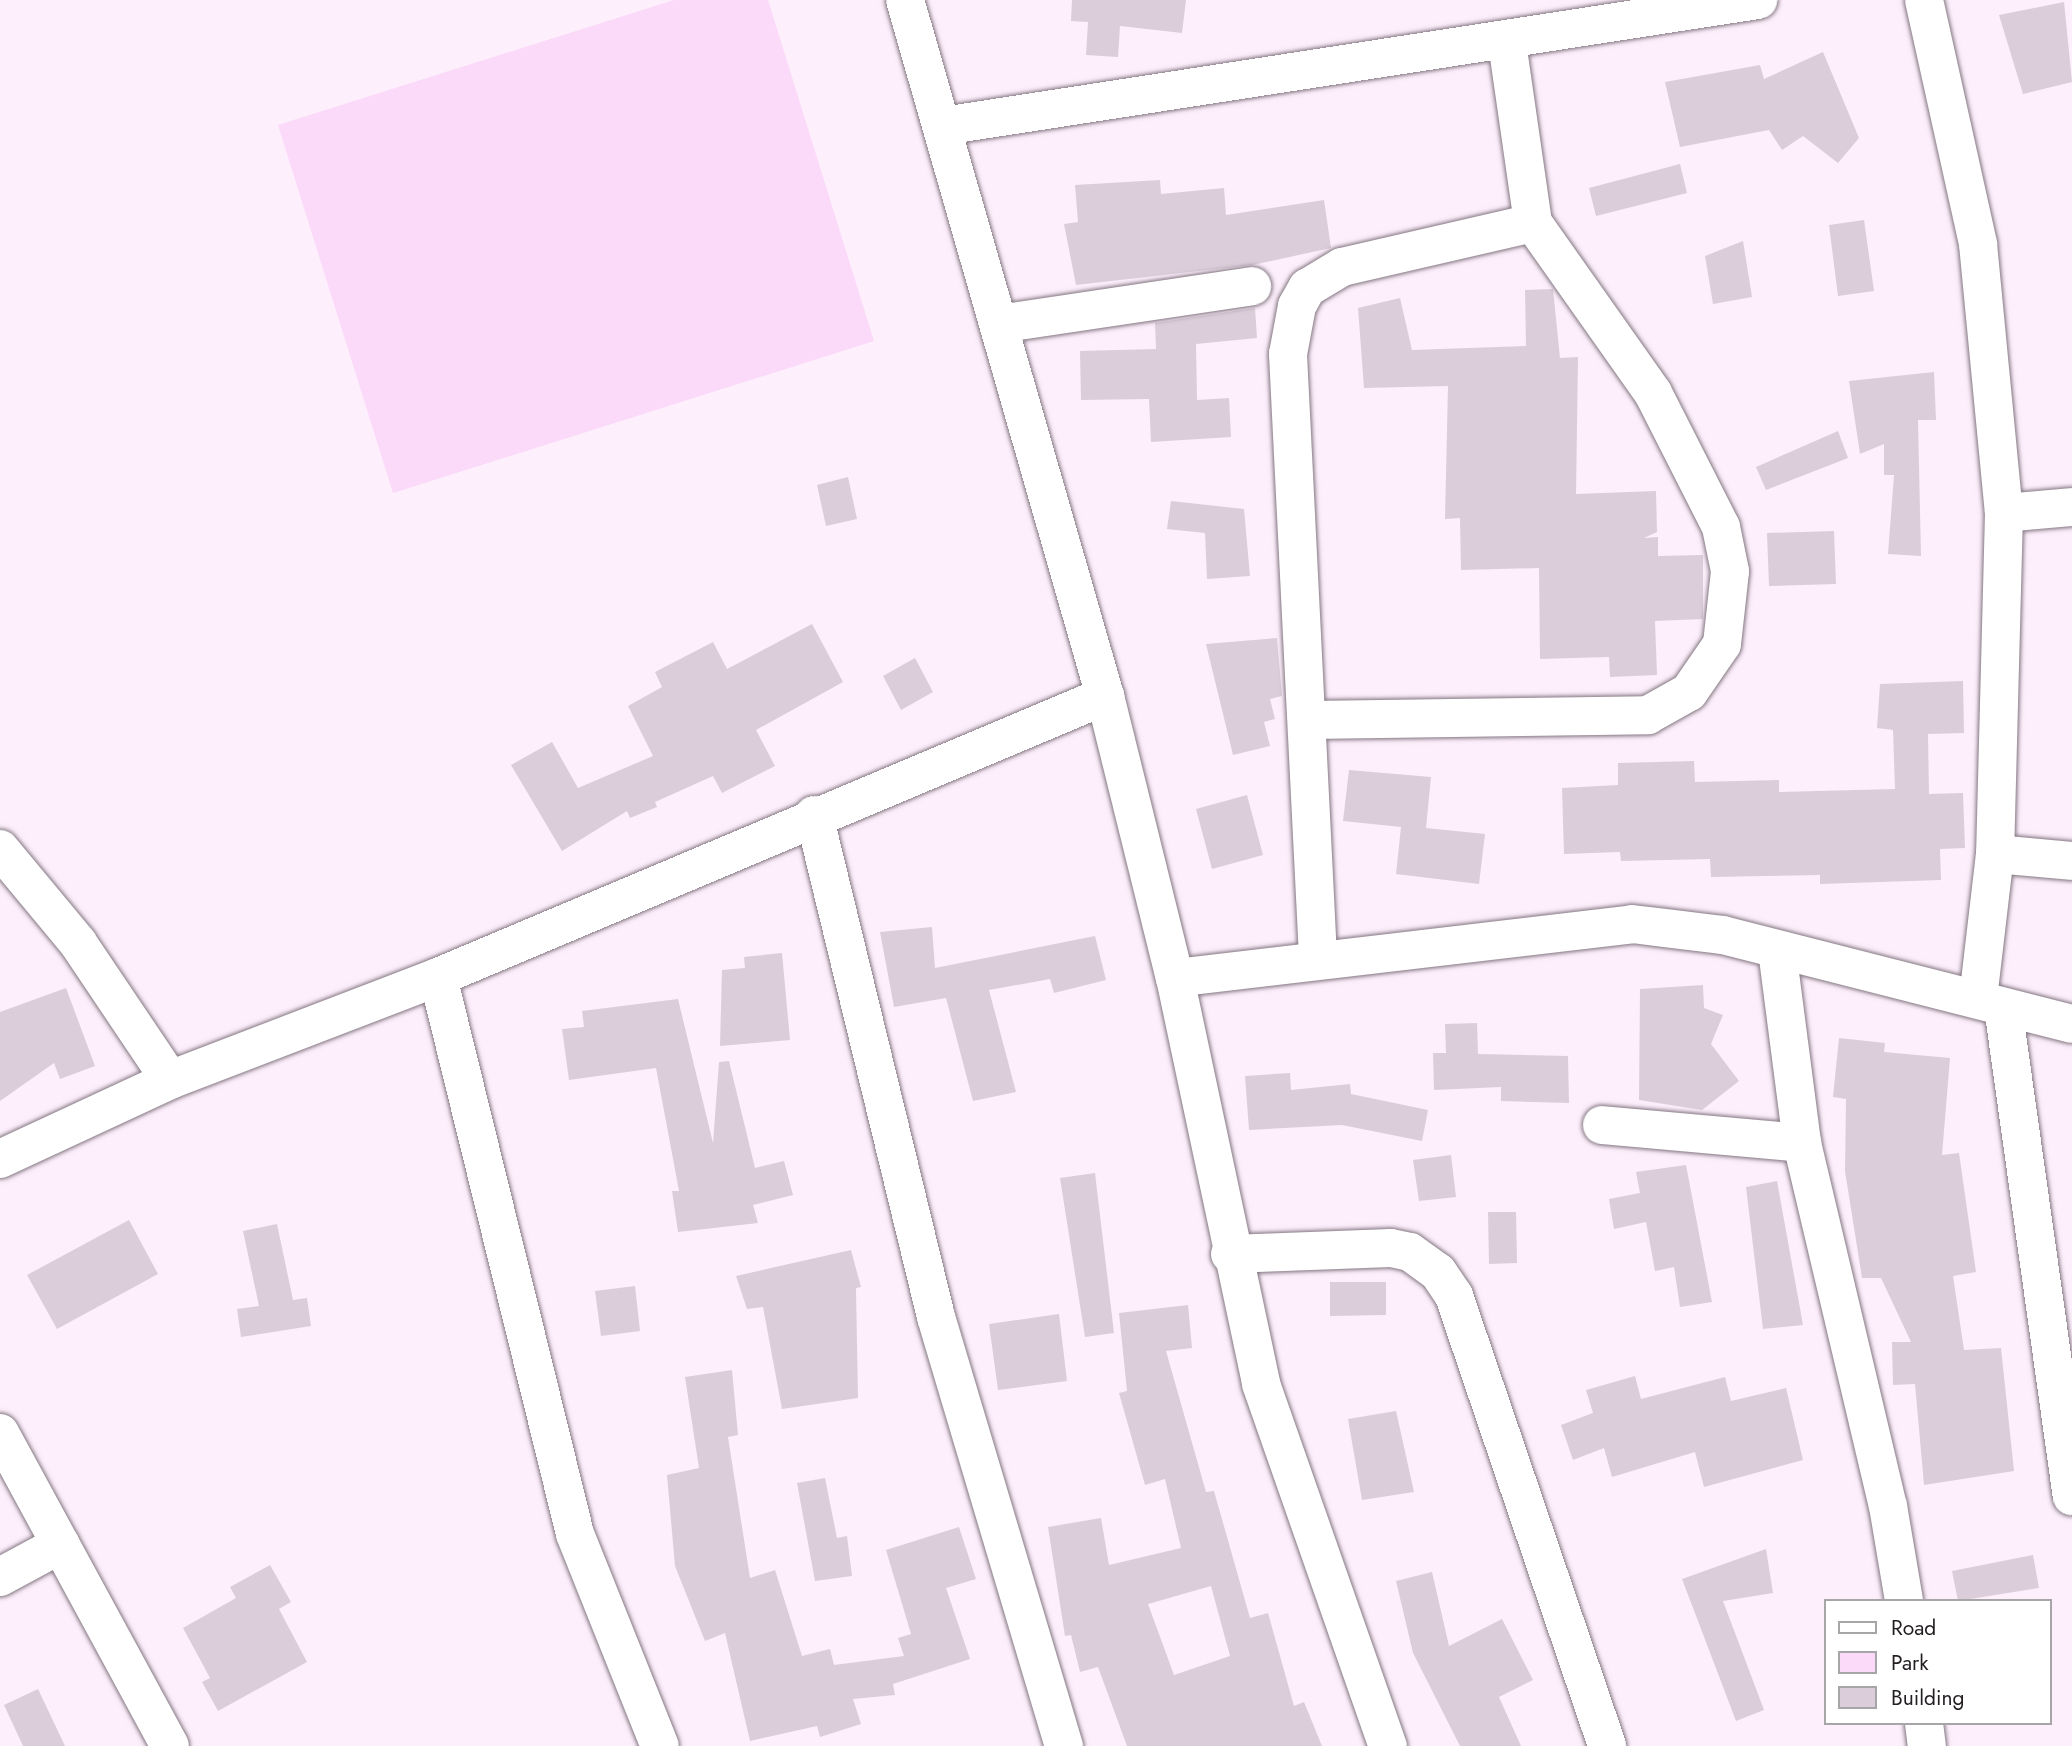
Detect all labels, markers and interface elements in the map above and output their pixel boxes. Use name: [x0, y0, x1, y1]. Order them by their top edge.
legend: [1824, 1599, 2051, 1725]
text: Road: [1891, 1613, 1936, 1643]
text: Park: [1891, 1648, 1928, 1678]
text: Building: [1891, 1683, 1964, 1713]

